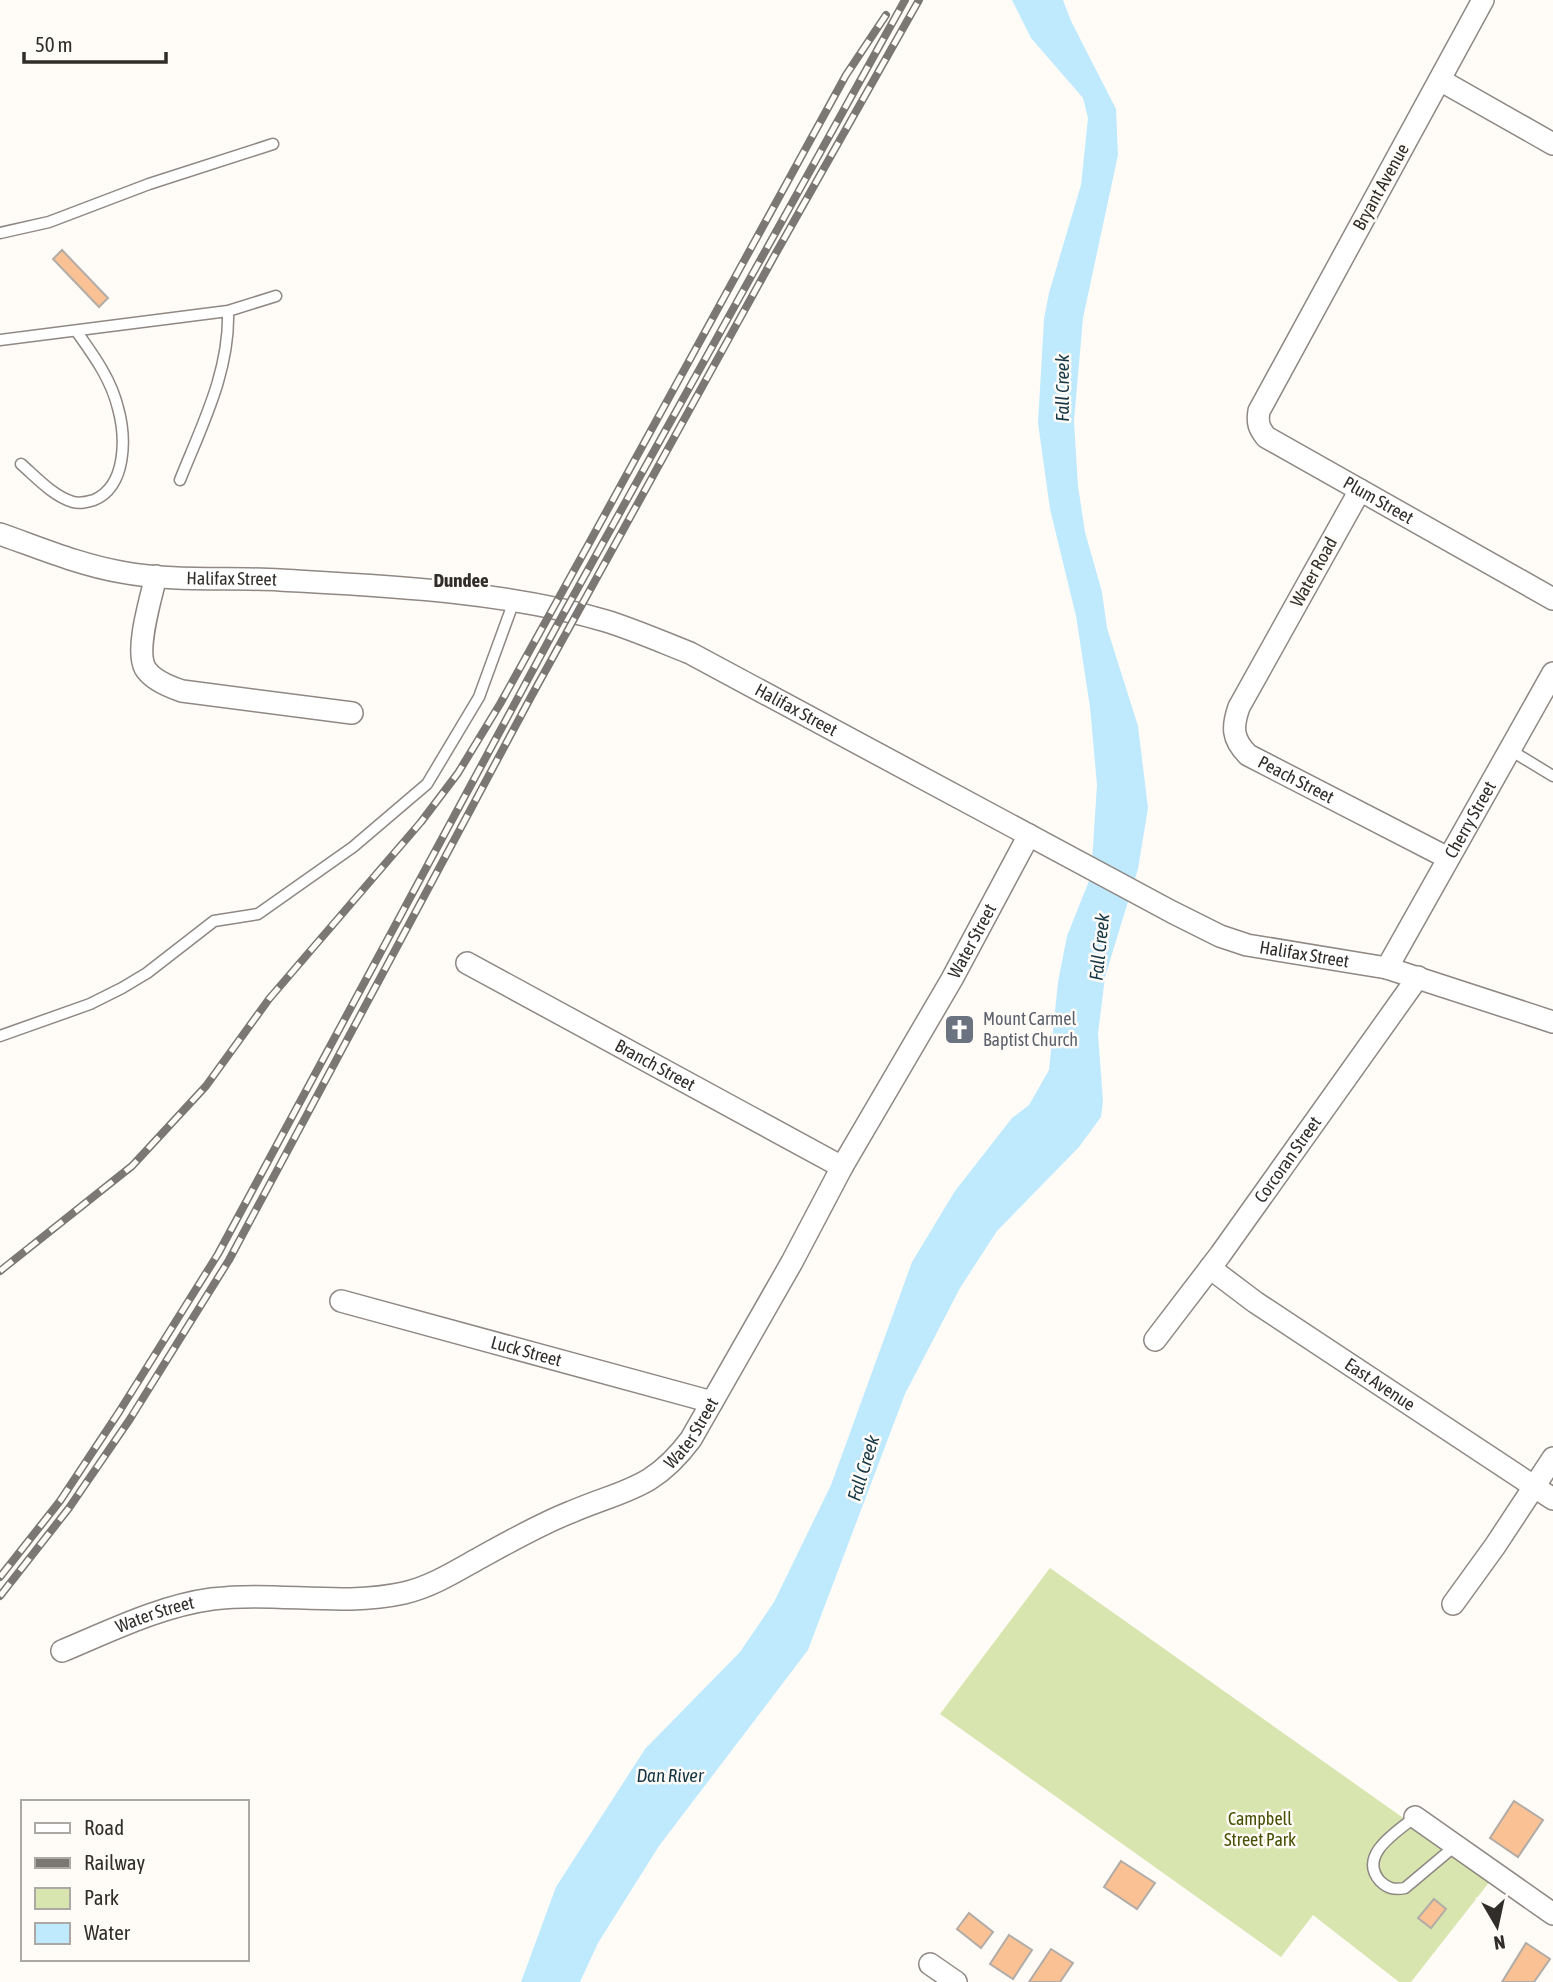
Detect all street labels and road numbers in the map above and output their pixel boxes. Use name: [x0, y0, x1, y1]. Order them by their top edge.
street label: Bryant Avenue: [1348, 140, 1413, 234]
street label: Plum Street: [1340, 472, 1417, 528]
street label: Water Road: [1286, 533, 1341, 610]
street label: Halifax Street: [186, 567, 277, 590]
street label: Halifax Street: [752, 679, 841, 740]
street label: Peach Street: [1255, 751, 1338, 808]
street label: Cherry Street: [1440, 777, 1500, 862]
street label: Water Street: [943, 900, 1000, 982]
street label: Halifax Street: [1258, 936, 1351, 972]
street label: Branch Street: [612, 1035, 699, 1095]
street label: Corcoran Street: [1250, 1112, 1325, 1207]
street label: Luck Street: [489, 1331, 564, 1371]
street label: East Avenue: [1341, 1353, 1419, 1415]
street label: Water Street: [660, 1394, 722, 1473]
street label: Water Street: [112, 1591, 196, 1637]

